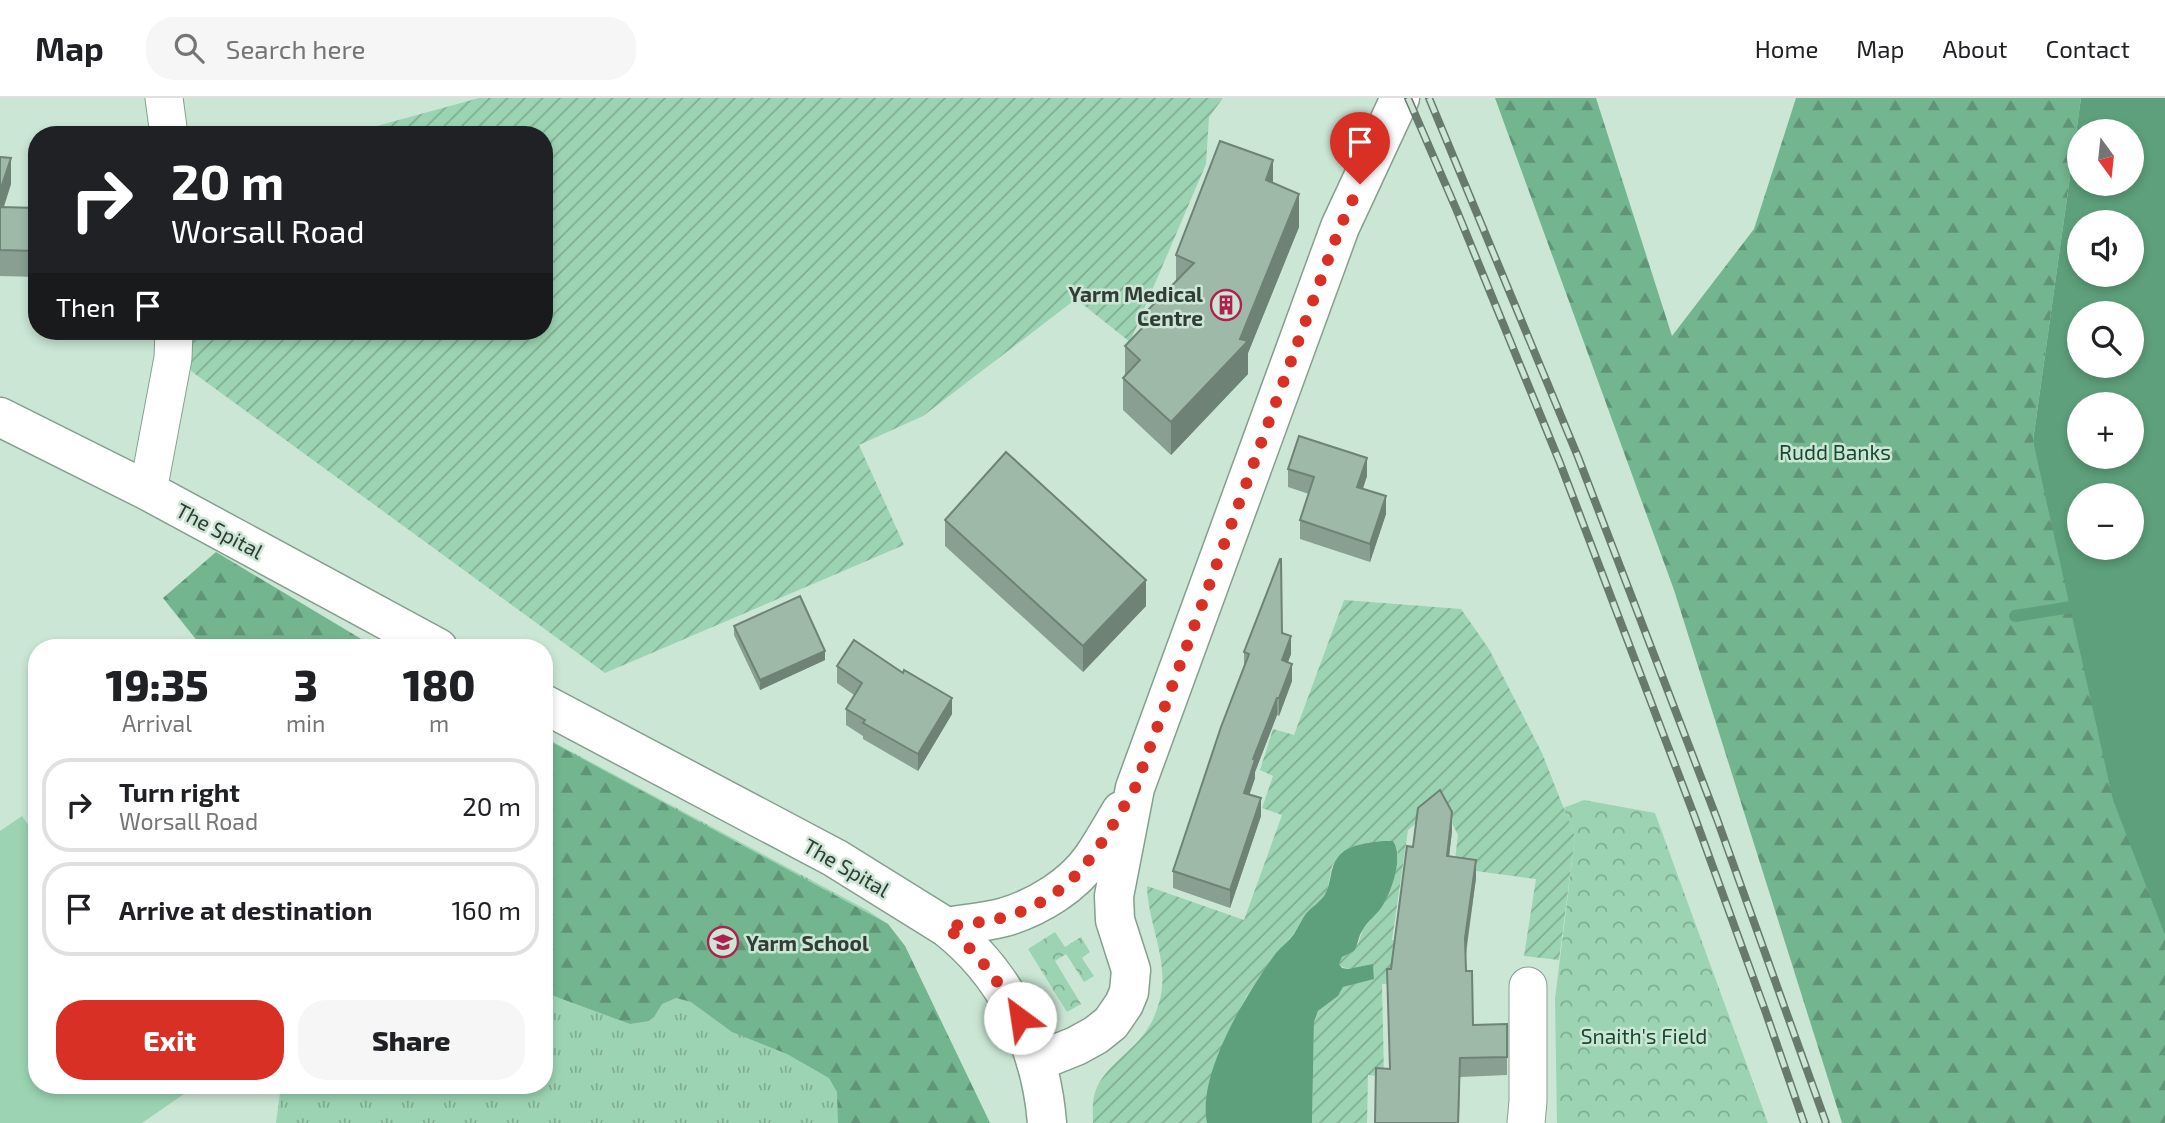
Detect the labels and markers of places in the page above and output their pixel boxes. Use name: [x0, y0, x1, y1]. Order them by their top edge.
pin: [1330, 112, 1390, 184]
place label: Yarm Medical Centre: [1069, 281, 1203, 330]
building icon: Yarm Medical Centre: [1209, 288, 1243, 322]
school or university icon: Yarm School: [706, 925, 740, 959]
place label: Yarm School: [746, 930, 869, 955]

